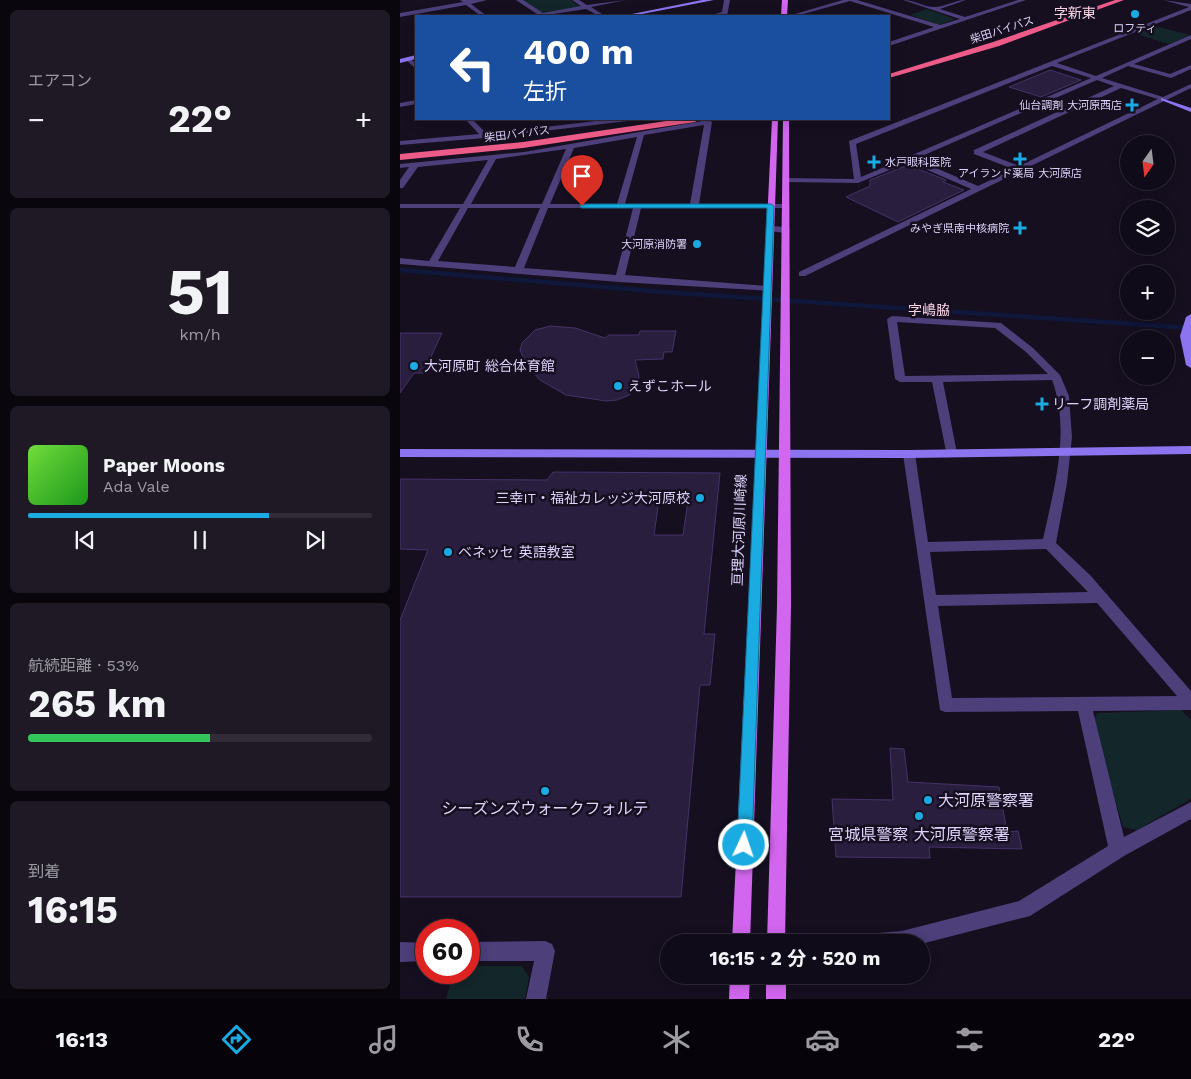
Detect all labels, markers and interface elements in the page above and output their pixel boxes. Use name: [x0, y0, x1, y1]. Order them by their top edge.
district label: 字新東: [1054, 5, 1096, 21]
marker: ロフティ: [1129, 8, 1141, 20]
street label: 柴田バイパス: [969, 14, 1035, 46]
place label: ロフティ: [1113, 22, 1157, 35]
text: 400 m: [523, 31, 634, 73]
icon: left: [440, 35, 505, 100]
text: エアコン: [28, 71, 92, 90]
text: 左折: [523, 79, 567, 104]
text: 22°: [168, 97, 232, 141]
place label: 仙台調剤 大河原西店: [1019, 99, 1122, 112]
marker: 仙台調剤 大河原西店: [1126, 99, 1138, 111]
text: −: [28, 103, 45, 136]
text: +: [355, 103, 372, 136]
street label: 柴田バイパス: [484, 124, 550, 144]
north arrow: [1120, 135, 1175, 190]
map controls: [1120, 135, 1175, 385]
marker: アイランド薬局 大河原店: [1014, 153, 1026, 165]
pin: [561, 155, 603, 206]
marker: 水戸眼科医院: [867, 155, 881, 169]
place label: 水戸眼科医院: [885, 156, 951, 169]
icon: arrive: [568, 162, 596, 190]
place label: アイランド薬局 大河原店: [958, 167, 1082, 180]
button: layers: [1120, 200, 1175, 255]
marker: みやぎ県南中核病院: [1013, 221, 1027, 235]
place label: みやぎ県南中核病院: [910, 222, 1009, 235]
place label: 大河原消防署: [621, 238, 687, 251]
marker: 大河原消防署: [691, 238, 703, 250]
text: 51: [167, 254, 233, 330]
button: +: [1120, 265, 1175, 320]
district label: 字嶋脇: [908, 302, 950, 318]
text: km/h: [179, 325, 221, 344]
button: −: [1120, 330, 1175, 385]
place label: 大河原町 総合体育館: [424, 358, 555, 374]
marker: 大河原町 総合体育館: [408, 360, 420, 372]
place label: えずこホール: [628, 378, 712, 394]
marker: えずこホール: [612, 380, 624, 392]
place label: リーフ調剤薬局: [1052, 396, 1149, 412]
marker: リーフ調剤薬局: [1036, 398, 1048, 410]
text: Paper Moons: [103, 454, 225, 477]
street label: 亘理大河原川崎線: [729, 474, 749, 586]
text: Ada Vale: [103, 477, 170, 496]
place label: 三幸IT・福祉カレッジ大河原校: [495, 490, 690, 506]
marker: 三幸IT・福祉カレッジ大河原校: [694, 492, 706, 504]
icon: previous: [71, 526, 99, 554]
icon: pause: [186, 526, 214, 554]
icon: next: [301, 526, 329, 554]
place label: ベネッセ 英語教室: [458, 544, 575, 560]
marker: ベネッセ 英語教室: [442, 546, 454, 558]
text: 航続距離 · 53%: [28, 656, 139, 675]
text: 265 km: [28, 682, 166, 726]
marker: シーズンズウォークフォルテ: [539, 785, 551, 797]
place label: 大河原警察署: [938, 791, 1034, 810]
marker: 大河原警察署: [922, 794, 934, 806]
place label: シーズンズウォークフォルテ: [442, 799, 648, 818]
marker: 宮城県警察 大河原警察署: [913, 810, 925, 822]
position arrow: [717, 818, 769, 870]
place label: 宮城県警察 大河原警察署: [828, 825, 1010, 844]
text: 到着: [28, 862, 60, 881]
text: 16:15: [28, 888, 118, 932]
speed limit sign: 60: [415, 919, 480, 984]
text: 16:15 · 2 分 · 520 m: [710, 947, 880, 970]
icon: directions: [219, 1022, 254, 1057]
icon: music: [366, 1022, 401, 1057]
icon: phone: [512, 1022, 547, 1057]
icon: climate: [659, 1022, 694, 1057]
icon: car: [805, 1022, 840, 1057]
icon: filters: [952, 1022, 987, 1057]
text: 16:13: [56, 1027, 108, 1052]
text: 22°: [1098, 1027, 1135, 1052]

